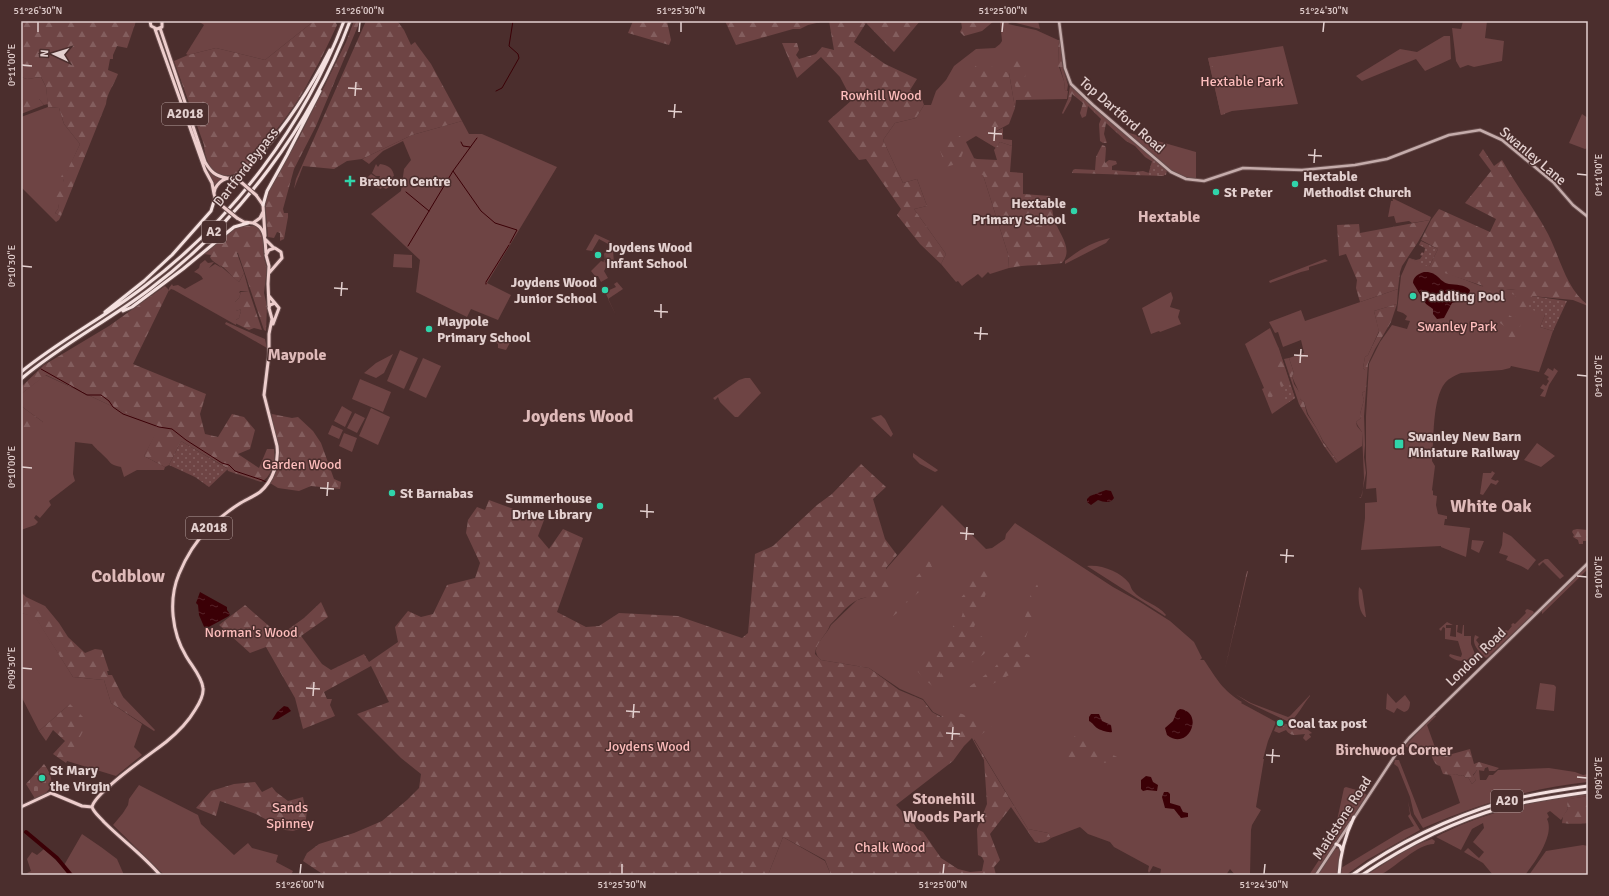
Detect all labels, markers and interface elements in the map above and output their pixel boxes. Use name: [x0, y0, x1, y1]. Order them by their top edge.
text: 51°26'30"N: [14, 5, 62, 17]
text: 51°26'00"N: [336, 5, 384, 17]
text: 51°25'30"N: [657, 5, 705, 17]
text: 51°25'00"N: [979, 5, 1027, 17]
text: 51°24'30"N: [1300, 5, 1348, 17]
north arrow: [34, 34, 74, 74]
text: 0°11'00"E: [6, 44, 18, 86]
text: N: [38, 49, 51, 58]
street label: Top Dartford Road: [1076, 73, 1168, 157]
park label: Hextable Park: [1200, 73, 1284, 90]
park label: Rowhill Wood: [840, 87, 922, 104]
road number: A2018: [162, 103, 208, 125]
street label: Swanley Lane: [1496, 123, 1570, 189]
street label: Dartford Bypass: [210, 124, 282, 210]
text: 0°11'00"E: [1593, 154, 1605, 196]
place label: Hextable Methodist Church: [1303, 168, 1412, 201]
place label: Bracton Centre: [359, 173, 451, 190]
marker: Bracton Centre: [344, 175, 356, 187]
marker: Hextable Methodist Church: [1290, 179, 1300, 189]
place label: St Peter: [1224, 184, 1273, 201]
marker: St Peter: [1211, 187, 1221, 197]
place label: Hextable Primary School: [972, 195, 1067, 228]
marker: Hextable Primary School: [1069, 206, 1079, 216]
district label: Hextable: [1138, 207, 1200, 227]
road number: A2: [202, 221, 226, 243]
place label: Joydens Wood Infant School: [606, 239, 693, 272]
text: 0°10'30"E: [6, 245, 18, 287]
marker: Joydens Wood Infant School: [593, 250, 603, 260]
place label: Joydens Wood Junior School: [511, 274, 598, 307]
marker: Joydens Wood Junior School: [600, 285, 610, 295]
place label: Paddling Pool: [1421, 288, 1505, 305]
marker: Paddling Pool: [1408, 291, 1418, 301]
place label: Maypole Primary School: [437, 313, 531, 346]
park label: Swanley Park: [1417, 318, 1497, 335]
marker: Maypole Primary School: [424, 324, 434, 334]
district label: Maypole: [267, 345, 327, 365]
text: 0°10'30"E: [1593, 355, 1605, 397]
district label: Joydens Wood: [523, 405, 634, 427]
place label: Swanley New Barn Miniature Railway: [1408, 428, 1522, 461]
marker: Swanley New Barn Miniature Railway: [1393, 438, 1405, 450]
text: 0°10'00"E: [6, 446, 18, 488]
park label: Garden Wood: [262, 456, 342, 473]
place label: St Barnabas: [400, 485, 473, 502]
marker: St Barnabas: [387, 488, 397, 498]
place label: Summerhouse Drive Library: [506, 490, 592, 523]
district label: White Oak: [1450, 495, 1532, 517]
marker: Summerhouse Drive Library: [595, 501, 605, 511]
road number: A2018: [186, 517, 232, 539]
text: 0°10'00"E: [1593, 556, 1605, 598]
district label: Coldblow: [91, 565, 165, 587]
park label: Norman's Wood: [204, 624, 298, 641]
street label: London Road: [1442, 624, 1510, 690]
text: 0°09'30"E: [6, 647, 18, 689]
place label: Coal tax post: [1288, 715, 1368, 732]
marker: Coal tax post: [1275, 718, 1285, 728]
park label: Joydens Wood: [606, 738, 690, 755]
district label: Birchwood Corner: [1335, 741, 1453, 759]
text: 0°09'30"E: [1593, 757, 1605, 799]
place label: St Mary the Virgin: [49, 762, 111, 795]
marker: St Mary the Virgin: [37, 773, 47, 783]
street label: Maidstone Road: [1309, 773, 1375, 863]
district label: Stonehill Woods Park: [903, 789, 986, 827]
road number: A20: [1491, 790, 1523, 812]
park label: Sands Spinney: [266, 799, 314, 832]
park label: Chalk Wood: [855, 839, 925, 856]
text: 51°26'00"N: [276, 879, 324, 891]
text: 51°25'30"N: [598, 879, 646, 891]
text: 51°25'00"N: [919, 879, 967, 891]
text: 51°24'30"N: [1240, 879, 1288, 891]

